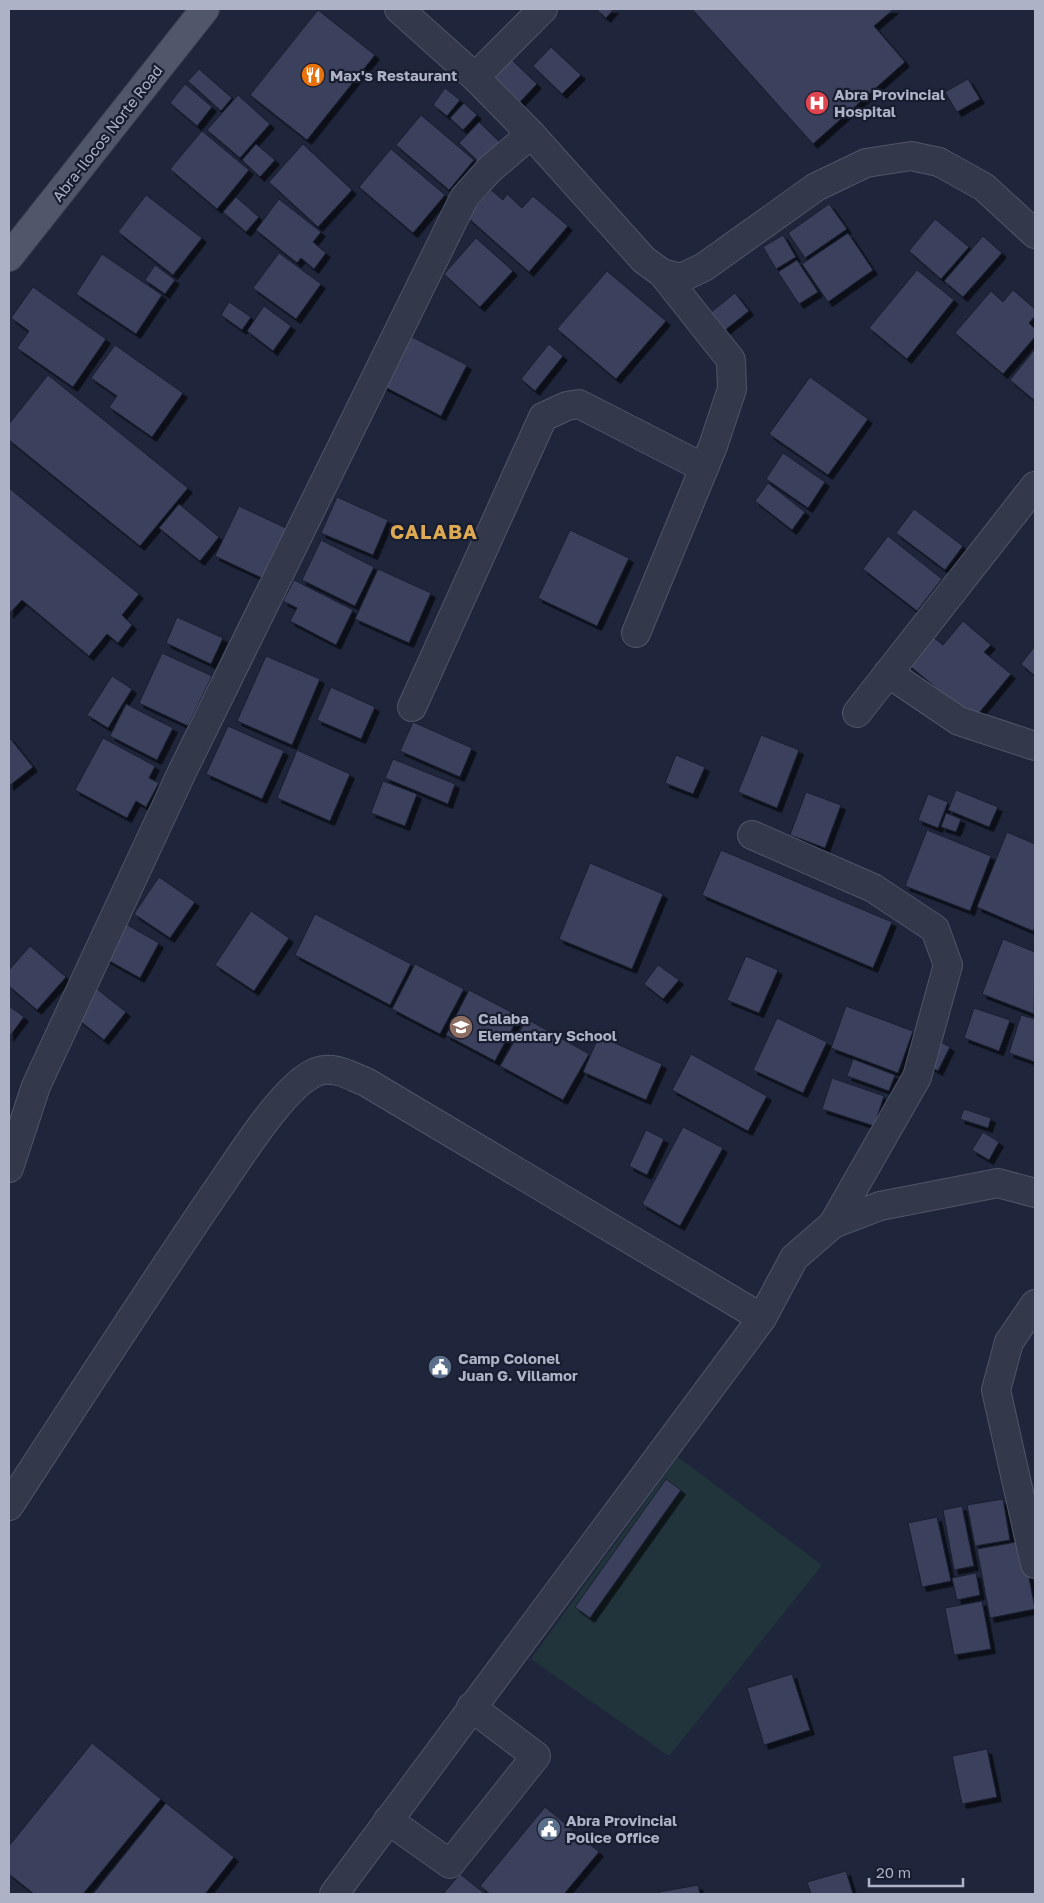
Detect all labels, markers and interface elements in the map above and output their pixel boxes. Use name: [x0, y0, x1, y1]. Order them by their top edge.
street label: Abra-Ilocos Norte Road: [48, 61, 166, 205]
restaurant icon: Max's Restaurant: [300, 62, 326, 88]
place label: Max's Restaurant: [330, 66, 457, 84]
place label: Abra Provincial Hospital: [834, 85, 945, 120]
hospital icon: Abra Provincial Hospital: [804, 90, 830, 116]
district label: CALABA: [390, 519, 478, 543]
place label: Calaba Elementary School: [478, 1009, 617, 1044]
school or university icon: Calaba Elementary School: [448, 1014, 474, 1040]
place label: Camp Colonel Juan G. Villamor: [458, 1349, 578, 1384]
public building icon: Camp Colonel Juan G. Villamor: [427, 1354, 453, 1380]
place label: Abra Provincial Police Office: [566, 1811, 677, 1846]
public building icon: Abra Provincial Police Office: [536, 1816, 562, 1842]
scale bar: [869, 1856, 963, 1888]
text: 20 m: [876, 1863, 911, 1881]

